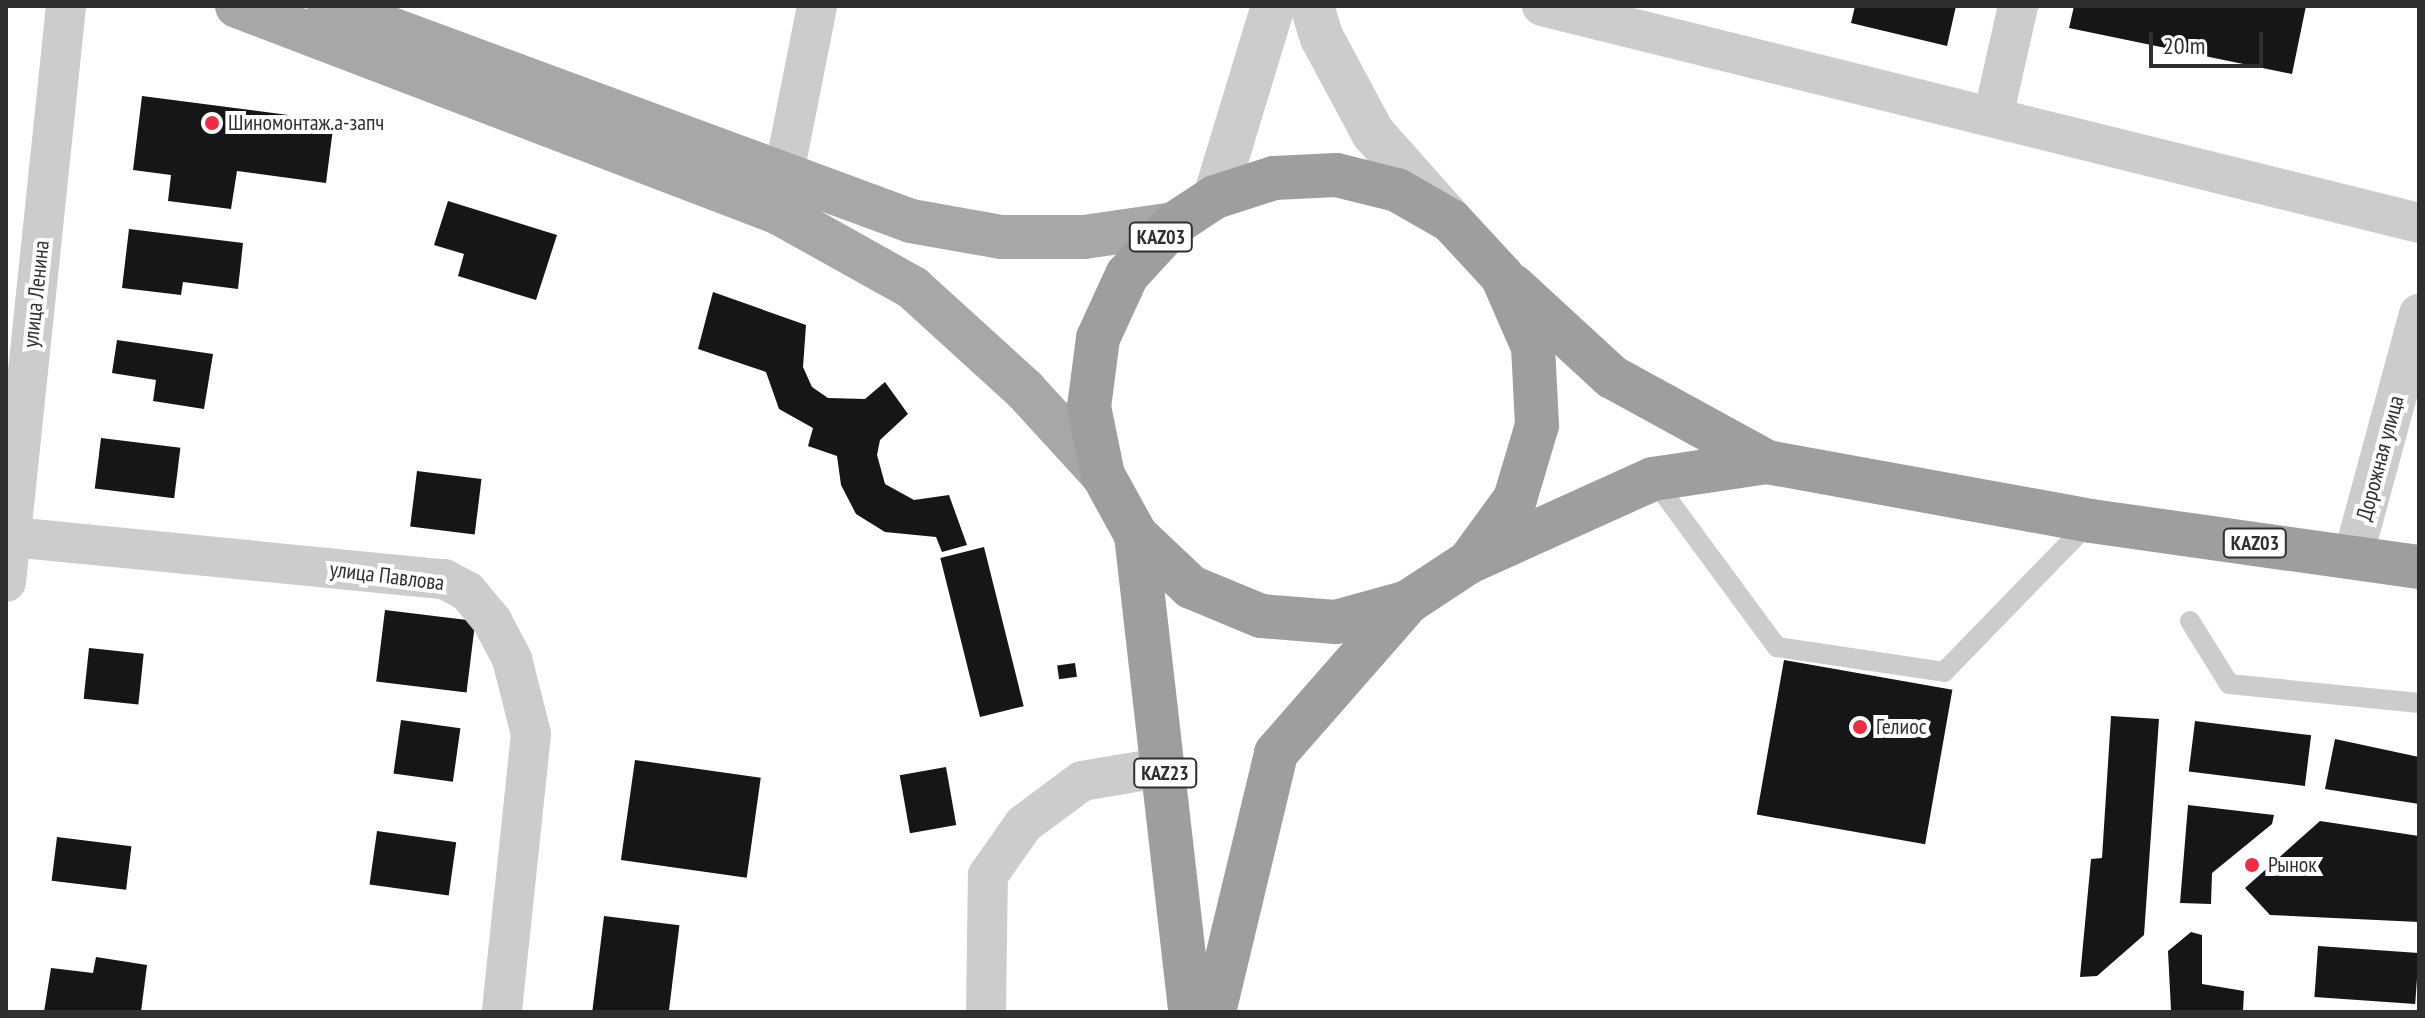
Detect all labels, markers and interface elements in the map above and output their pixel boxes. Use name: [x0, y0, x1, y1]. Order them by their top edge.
scale bar: [2153, 16, 2267, 66]
text: 20 m: [2163, 30, 2205, 61]
place label: Шиномонтаж.а-запч: [228, 110, 384, 136]
marker: Шиномонтаж.а-запч: [203, 114, 221, 132]
road number: KАZ03: [1127, 221, 1195, 253]
street label: улица Ленина: [17, 239, 55, 349]
street label: Дорожная улица: [2351, 393, 2409, 523]
road number: KАZ03: [2221, 527, 2289, 559]
street label: улица Павлова: [328, 556, 446, 596]
place label: Гелиос: [1876, 714, 1927, 740]
marker: Гелиос: [1851, 718, 1869, 736]
road number: KAZ23: [1133, 757, 1197, 789]
place label: Рынок: [2268, 852, 2317, 878]
marker: Рынок: [2243, 856, 2261, 874]

